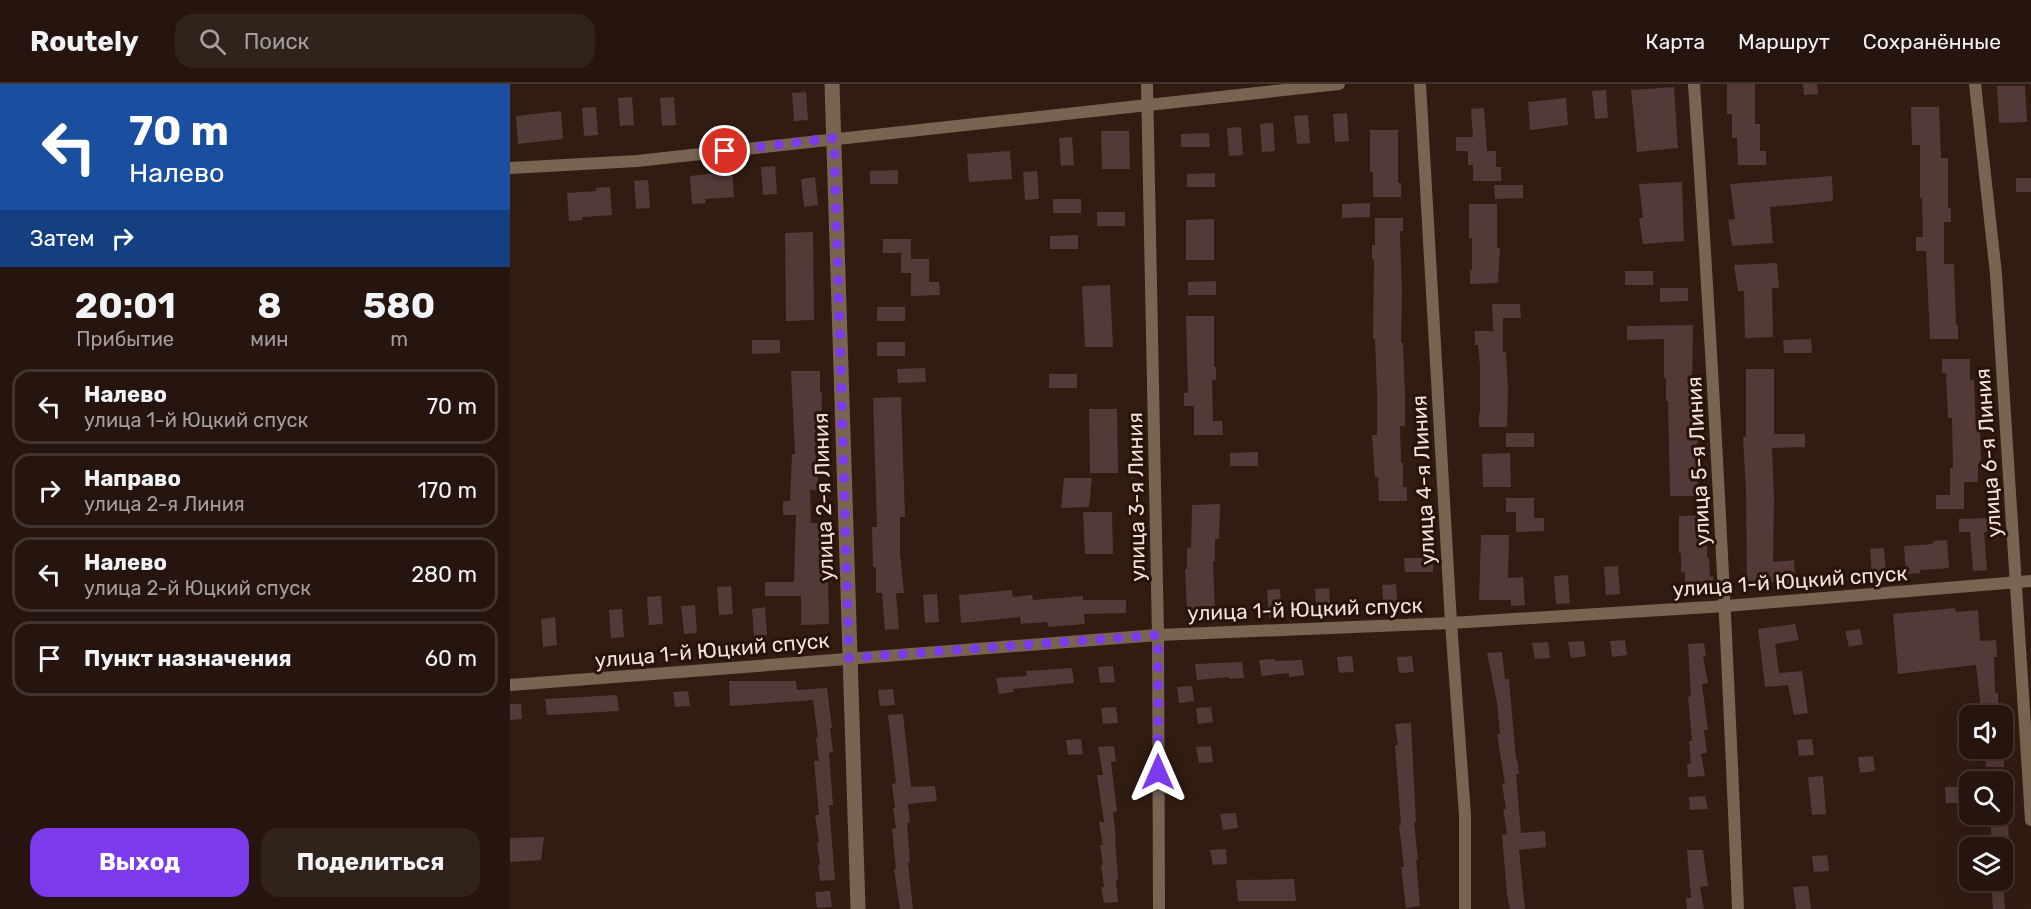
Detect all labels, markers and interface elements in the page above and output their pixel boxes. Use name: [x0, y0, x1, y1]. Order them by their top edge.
search box: [175, 14, 595, 68]
text: Routely: [30, 25, 139, 58]
icon: search: [196, 25, 229, 58]
text: Поиск: [244, 28, 309, 55]
text: Карта: [1645, 29, 1705, 54]
text: Маршрут: [1738, 29, 1830, 54]
text: Сохранённые: [1863, 29, 2001, 54]
text: 70 m: [129, 106, 229, 156]
icon: left: [30, 108, 108, 186]
pin: [699, 125, 750, 176]
icon: arrive: [708, 134, 741, 167]
text: Налево: [129, 157, 225, 189]
icon: right: [106, 222, 139, 255]
text: Затем: [30, 225, 94, 252]
text: 20:01: [75, 284, 176, 327]
text: 8: [257, 284, 282, 327]
text: 580: [363, 284, 435, 327]
text: Прибытие: [76, 327, 174, 351]
text: мин: [250, 327, 288, 351]
text: m: [390, 327, 408, 351]
street label: улица 6-я Линия: [1970, 368, 2006, 538]
street label: улица 5-я Линия: [1681, 376, 1715, 546]
text: Налево: [84, 381, 167, 408]
icon: left: [33, 390, 66, 423]
text: 70 m: [427, 393, 477, 420]
street label: улица 4-я Линия: [1406, 394, 1440, 566]
text: улица 1-й Юцкий спуск: [84, 408, 308, 432]
street label: улица 2-я Линия: [808, 412, 838, 582]
street label: улица 3-я Линия: [1122, 412, 1150, 582]
text: Направо: [84, 465, 181, 492]
icon: right: [33, 474, 66, 507]
text: 170 m: [417, 477, 477, 504]
text: улица 2-я Линия: [84, 492, 245, 516]
text: Налево: [84, 549, 167, 576]
icon: left: [33, 558, 66, 591]
street label: улица 1-й Юцкий спуск: [1672, 560, 1908, 602]
text: 280 m: [411, 561, 477, 588]
text: улица 2-й Юцкий спуск: [84, 576, 311, 600]
street label: улица 1-й Юцкий спуск: [1187, 592, 1423, 626]
street label: улица 1-й Юцкий спуск: [594, 627, 830, 673]
icon: arrive: [33, 642, 66, 675]
text: Пункт назначения: [84, 645, 292, 672]
text: 60 m: [425, 645, 477, 672]
map controls: [1959, 705, 2013, 891]
button: sound: [1959, 705, 2013, 759]
position arrow: [1126, 740, 1190, 804]
button: search: [1959, 771, 2013, 825]
button: Выход: [30, 828, 249, 897]
button: Поделиться: [261, 828, 480, 897]
button: layers: [1959, 837, 2013, 891]

